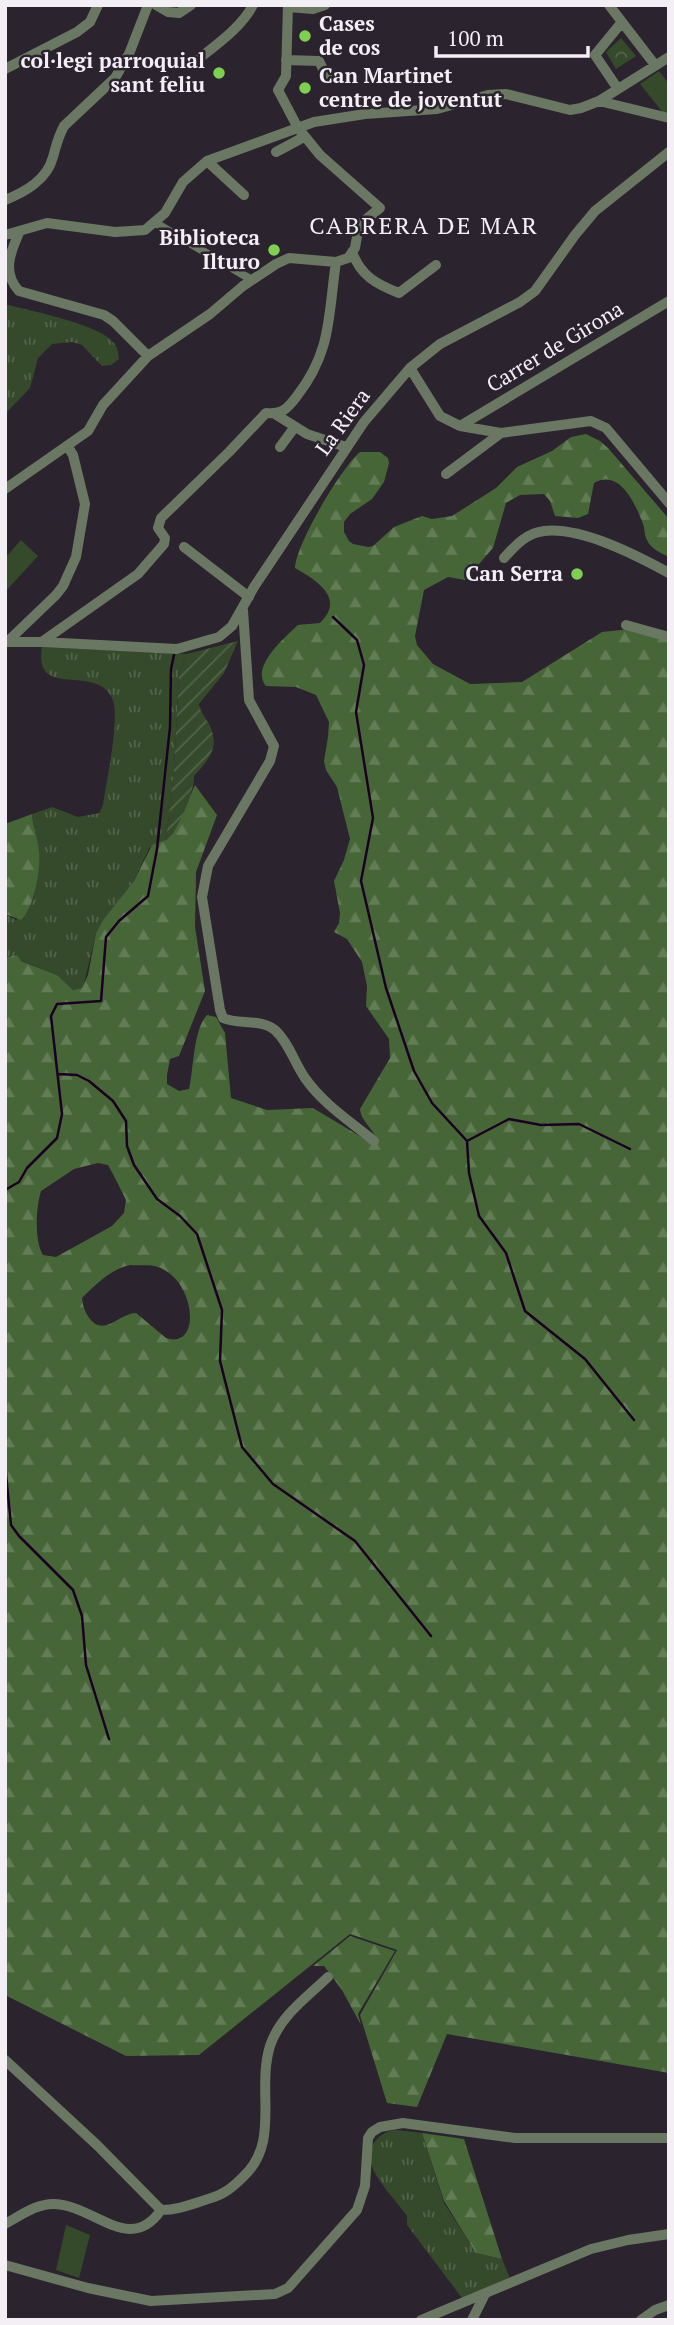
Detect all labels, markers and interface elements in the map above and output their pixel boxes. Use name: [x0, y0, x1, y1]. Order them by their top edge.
place label: Cases de cos: [319, 9, 380, 61]
scale bar: [436, 14, 588, 58]
text: 100 m: [447, 24, 504, 52]
marker: Cases de cos: [297, 28, 313, 44]
place label: col·legi parroquial sant feliu: [21, 46, 205, 98]
place label: Can Martinet centre de joventut: [319, 61, 503, 113]
marker: col·legi parroquial sant feliu: [211, 65, 227, 81]
marker: Can Martinet centre de joventut: [297, 80, 313, 96]
district label: CABRERA DE MAR: [309, 209, 539, 241]
place label: Biblioteca Ilturo: [159, 223, 260, 275]
marker: Biblioteca Ilturo: [266, 242, 282, 258]
street label: Carrer de Girona: [481, 294, 628, 398]
street label: La Riera: [308, 382, 376, 460]
place label: Can Serra: [466, 559, 563, 587]
marker: Can Serra: [569, 566, 585, 582]

